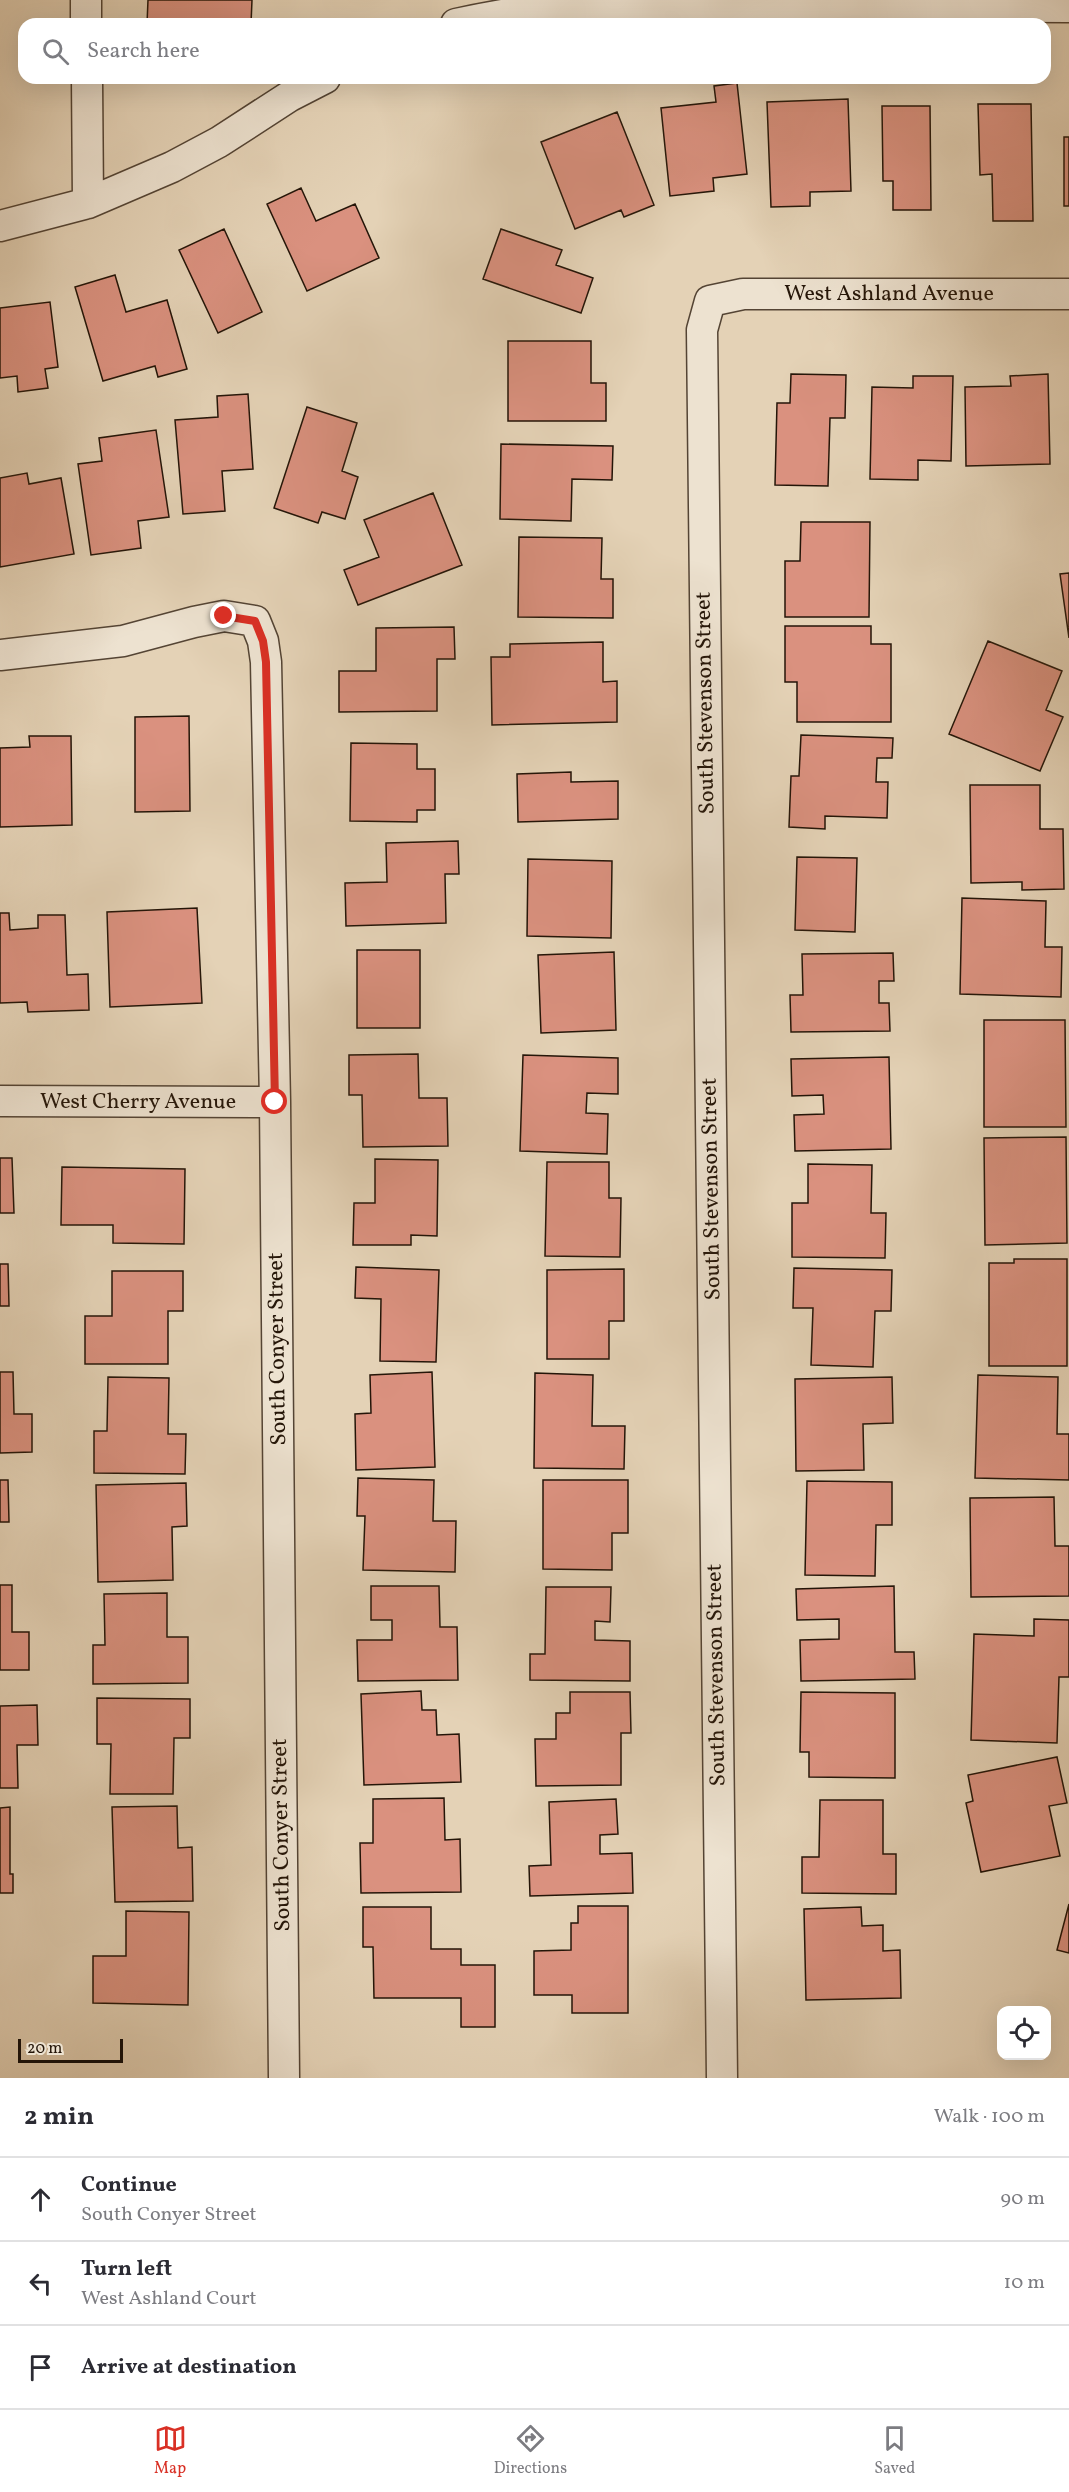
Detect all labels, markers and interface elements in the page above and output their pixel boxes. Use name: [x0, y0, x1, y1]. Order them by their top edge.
search box: [18, 18, 1051, 84]
icon: search: [39, 35, 72, 68]
text: Search here: [87, 36, 200, 67]
street label: West Ashland Avenue: [784, 279, 994, 310]
street label: South Stevenson Street: [689, 591, 723, 815]
route end: [210, 602, 236, 628]
street label: South Stevenson Street: [695, 1077, 729, 1301]
street label: West Cherry Avenue: [40, 1087, 236, 1118]
route start: [261, 1088, 287, 1114]
street label: South Conyer Street: [261, 1252, 295, 1446]
street label: South Stevenson Street: [700, 1563, 734, 1787]
street label: South Conyer Street: [265, 1738, 299, 1932]
map controls: [997, 2006, 1051, 2060]
button: locate: [997, 2006, 1051, 2060]
scale bar: [18, 2036, 123, 2064]
text: 20 m: [27, 2038, 62, 2060]
text: 2 min: [24, 2099, 94, 2135]
text: Walk · 100 m: [934, 2103, 1045, 2131]
text: Continue: [81, 2170, 177, 2201]
icon: ahead: [24, 2183, 57, 2216]
text: 90 m: [1001, 2185, 1045, 2213]
text: South Conyer Street: [81, 2201, 257, 2229]
text: Turn left: [81, 2254, 172, 2285]
icon: left: [24, 2267, 57, 2300]
text: 10 m: [1004, 2269, 1045, 2297]
text: West Ashland Court: [81, 2285, 257, 2313]
icon: arrive: [24, 2351, 57, 2384]
text: Arrive at destination: [81, 2352, 297, 2383]
tab: Map: [154, 2422, 187, 2480]
tab: Directions: [494, 2422, 567, 2480]
tab: Saved: [874, 2422, 915, 2480]

